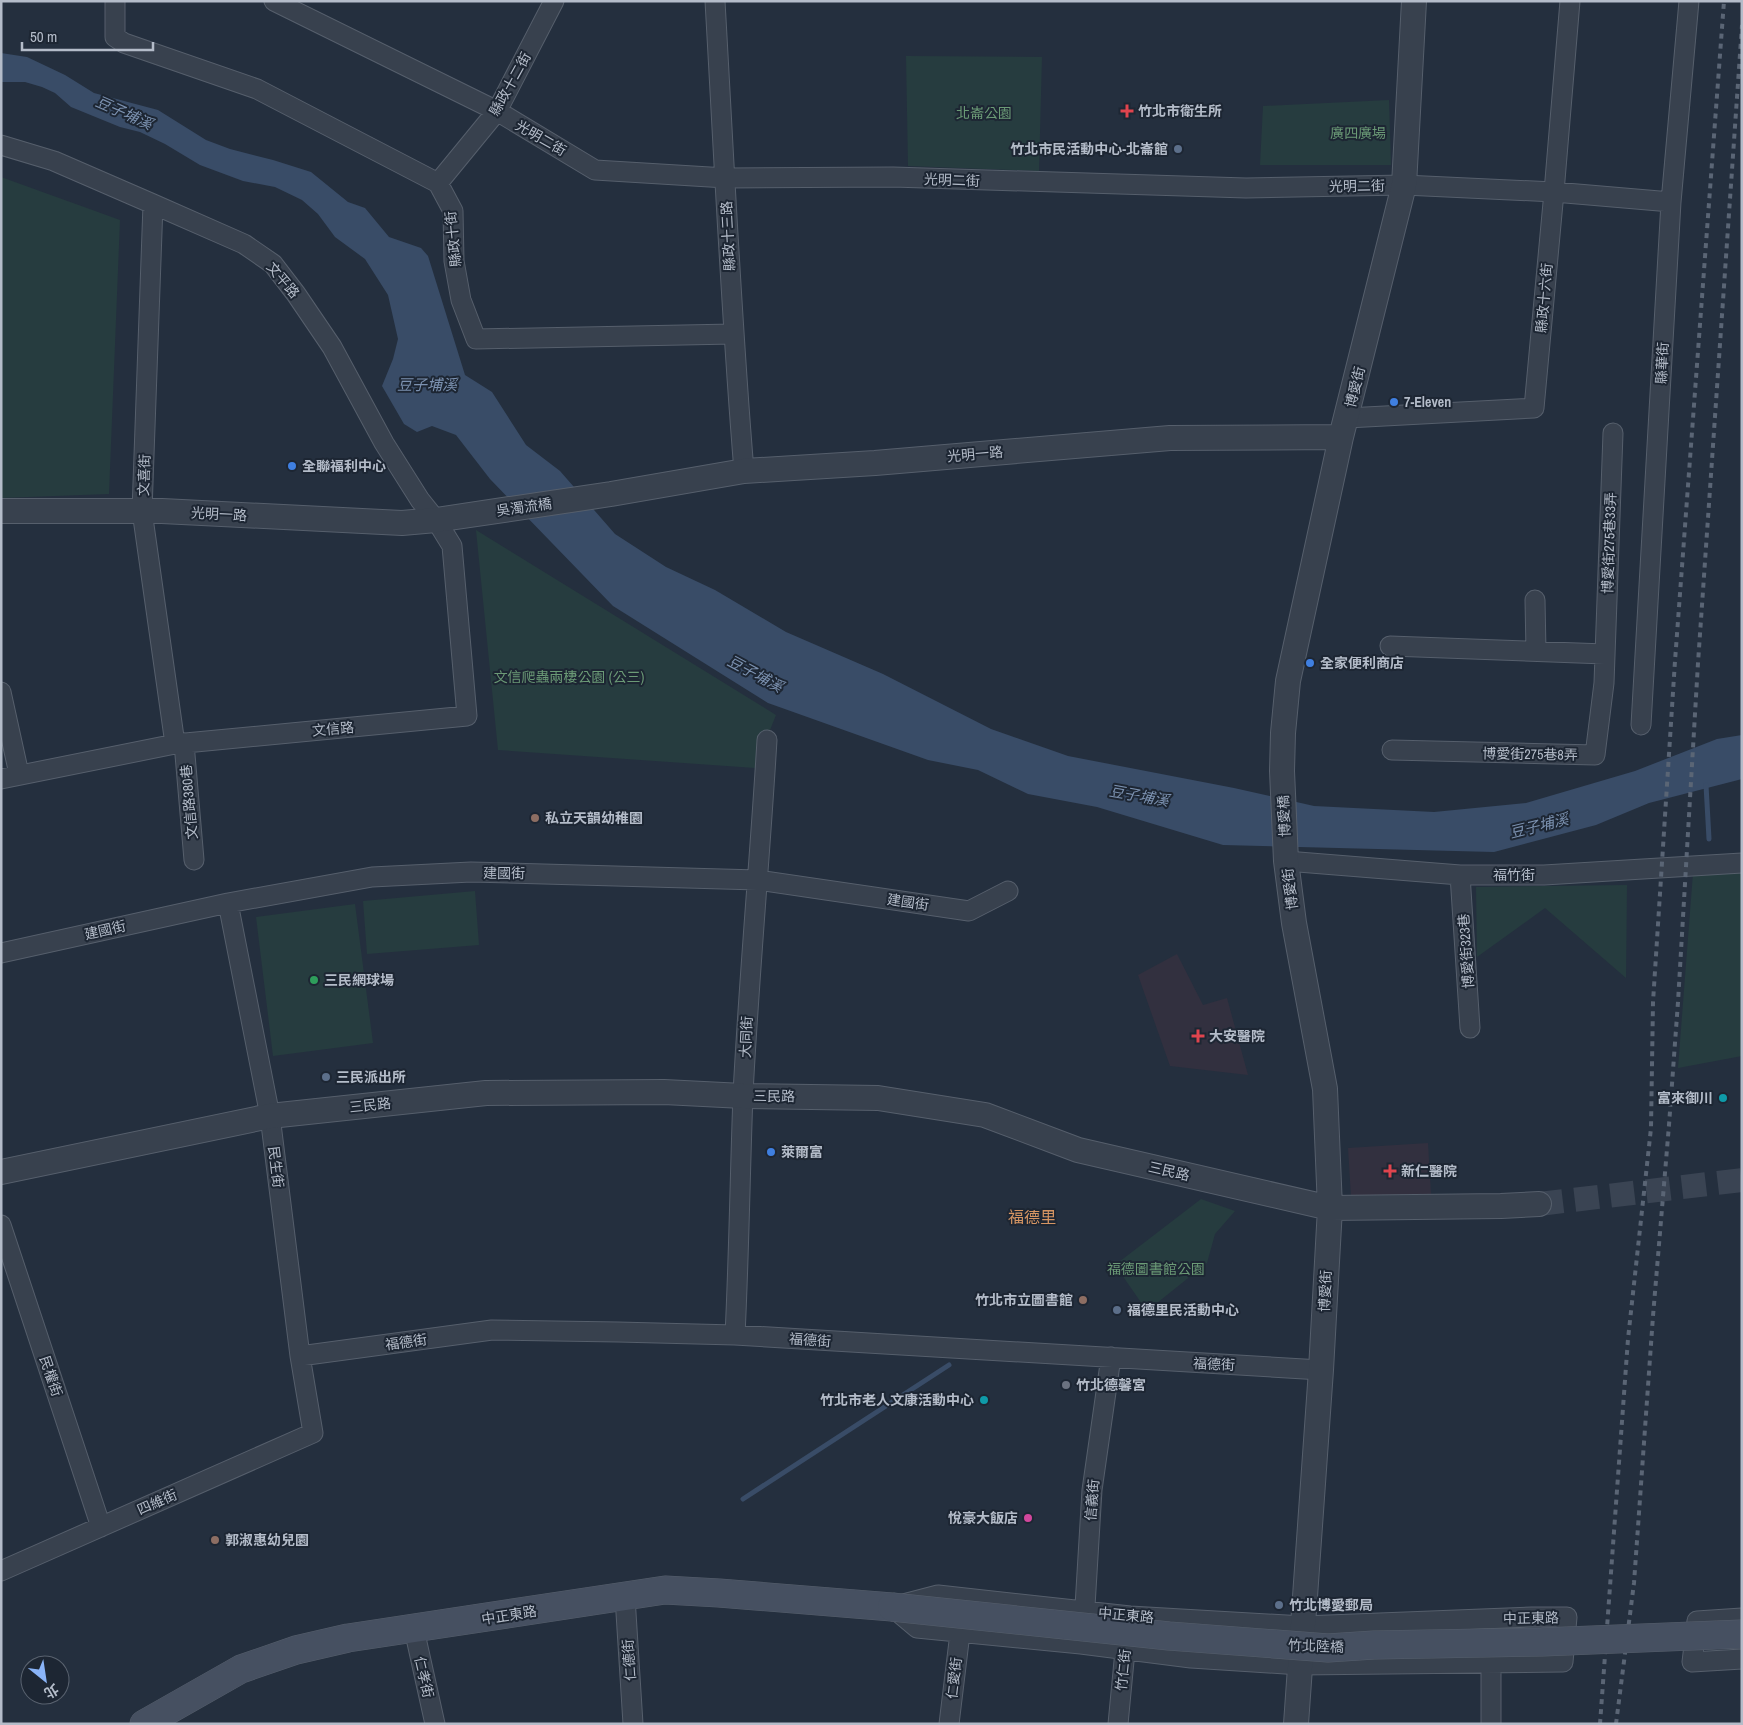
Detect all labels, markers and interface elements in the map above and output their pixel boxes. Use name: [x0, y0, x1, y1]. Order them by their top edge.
scale bar: [22, 20, 154, 52]
text: 50 m: [30, 26, 57, 47]
street label: 縣政十二街: [485, 49, 535, 119]
water label: 豆子埔溪: [93, 91, 158, 135]
place label: 竹北市衛生所: [1138, 102, 1222, 120]
park label: 北崙公園: [956, 104, 1012, 122]
marker: 竹北市衛生所: [1120, 104, 1134, 118]
street label: 光明二街: [512, 116, 570, 160]
park label: 廣四廣場: [1330, 124, 1386, 142]
place label: 竹北市民活動中心-北崙館: [1010, 140, 1168, 158]
marker: 竹北市民活動中心-北崙館: [1172, 143, 1184, 155]
street label: 光明二街: [924, 170, 980, 190]
street label: 光明二街: [1329, 177, 1385, 195]
street label: 縣政十三路: [717, 201, 739, 271]
street label: 縣政十街: [441, 210, 465, 268]
street label: 文平路: [263, 258, 303, 302]
street label: 縣政十六街: [1532, 262, 1556, 334]
street label: 縣華街: [1652, 342, 1672, 384]
street label: 博愛街: [1341, 364, 1369, 410]
water label: 豆子埔溪: [397, 374, 459, 395]
place label: 7-Eleven: [1404, 393, 1451, 411]
marker: 7-Eleven: [1388, 396, 1400, 408]
street label: 光明一路: [946, 443, 1004, 465]
street label: 文喜街: [134, 454, 154, 496]
place label: 全聯福利中心: [302, 457, 386, 475]
marker: 全聯福利中心: [286, 460, 298, 472]
street label: 博愛街275巷33弄: [1598, 492, 1620, 594]
street label: 吳濁流橋: [495, 494, 553, 520]
street label: 光明一路: [191, 504, 247, 524]
water label: 豆子埔溪: [724, 650, 788, 698]
place label: 全家便利商店: [1320, 654, 1404, 672]
marker: 全家便利商店: [1304, 657, 1316, 669]
park label: 文信爬蟲兩棲公園 (公三): [494, 668, 645, 686]
street label: 文信路: [311, 718, 355, 740]
street label: 博愛街275巷8弄: [1482, 744, 1578, 764]
street label: 文信路380巷: [177, 764, 201, 840]
water label: 豆子埔溪: [1108, 780, 1172, 811]
street label: 博愛橋: [1274, 795, 1294, 837]
water label: 豆子埔溪: [1507, 808, 1572, 843]
place label: 私立天韻幼稚園: [545, 809, 643, 827]
marker: 私立天韻幼稚園: [529, 812, 541, 824]
street label: 建國街: [483, 864, 525, 882]
street label: 福竹街: [1493, 866, 1535, 884]
street label: 博愛街: [1279, 867, 1301, 911]
street label: 建國街: [886, 890, 930, 914]
street label: 博愛街323巷: [1454, 913, 1478, 989]
street label: 建國街: [83, 917, 127, 943]
place label: 三民網球場: [324, 971, 394, 989]
marker: 三民網球場: [308, 974, 320, 986]
street label: 大同街: [736, 1016, 756, 1058]
place label: 大安醫院: [1209, 1027, 1265, 1045]
marker: 大安醫院: [1191, 1029, 1205, 1043]
place label: 三民派出所: [336, 1068, 406, 1086]
marker: 三民派出所: [320, 1071, 332, 1083]
street label: 三民路: [753, 1087, 795, 1105]
place label: 富來御川: [1657, 1089, 1713, 1107]
marker: 富來御川: [1717, 1092, 1729, 1104]
street label: 三民路: [348, 1094, 392, 1116]
place label: 萊爾富: [781, 1143, 823, 1161]
street label: 民生街: [265, 1145, 287, 1189]
marker: 萊爾富: [765, 1146, 777, 1158]
street label: 三民路: [1147, 1158, 1191, 1184]
place label: 新仁醫院: [1401, 1162, 1457, 1180]
marker: 新仁醫院: [1383, 1164, 1397, 1178]
district label: 福德里: [1008, 1206, 1056, 1228]
park label: 福德圖書館公園: [1107, 1260, 1205, 1278]
street label: 博愛街: [1315, 1270, 1335, 1312]
place label: 竹北市立圖書館: [975, 1291, 1073, 1309]
marker: 竹北市立圖書館: [1077, 1294, 1089, 1306]
place label: 福德里民活動中心: [1127, 1301, 1239, 1319]
marker: 福德里民活動中心: [1111, 1304, 1123, 1316]
street label: 福德街: [384, 1330, 428, 1354]
street label: 福德街: [788, 1330, 832, 1350]
street label: 民權街: [36, 1353, 66, 1399]
street label: 福德街: [1193, 1354, 1235, 1374]
place label: 竹北德馨宮: [1076, 1376, 1146, 1394]
marker: 竹北德馨宮: [1060, 1379, 1072, 1391]
place label: 竹北市老人文康活動中心: [820, 1391, 974, 1409]
marker: 竹北市老人文康活動中心: [978, 1394, 990, 1406]
street label: 信義街: [1081, 1478, 1103, 1522]
street label: 四維街: [134, 1485, 180, 1519]
place label: 悅豪大飯店: [948, 1509, 1018, 1527]
marker: 悅豪大飯店: [1022, 1512, 1034, 1524]
place label: 郭淑惠幼兒園: [225, 1531, 309, 1549]
marker: 郭淑惠幼兒園: [209, 1534, 221, 1546]
place label: 竹北博愛郵局: [1289, 1596, 1373, 1614]
marker: 竹北博愛郵局: [1273, 1599, 1285, 1611]
street label: 中正東路: [480, 1602, 538, 1628]
street label: 中正東路: [1097, 1604, 1155, 1626]
street label: 中正東路: [1503, 1609, 1559, 1627]
street label: 竹北陸橋: [1288, 1636, 1344, 1656]
street label: 仁德街: [619, 1638, 639, 1682]
street label: 竹仁街: [1112, 1648, 1134, 1692]
north arrow: [20, 1655, 70, 1705]
street label: 仁孝街: [411, 1655, 437, 1699]
street label: 仁愛街: [943, 1656, 965, 1700]
text: 北: [41, 1680, 62, 1703]

